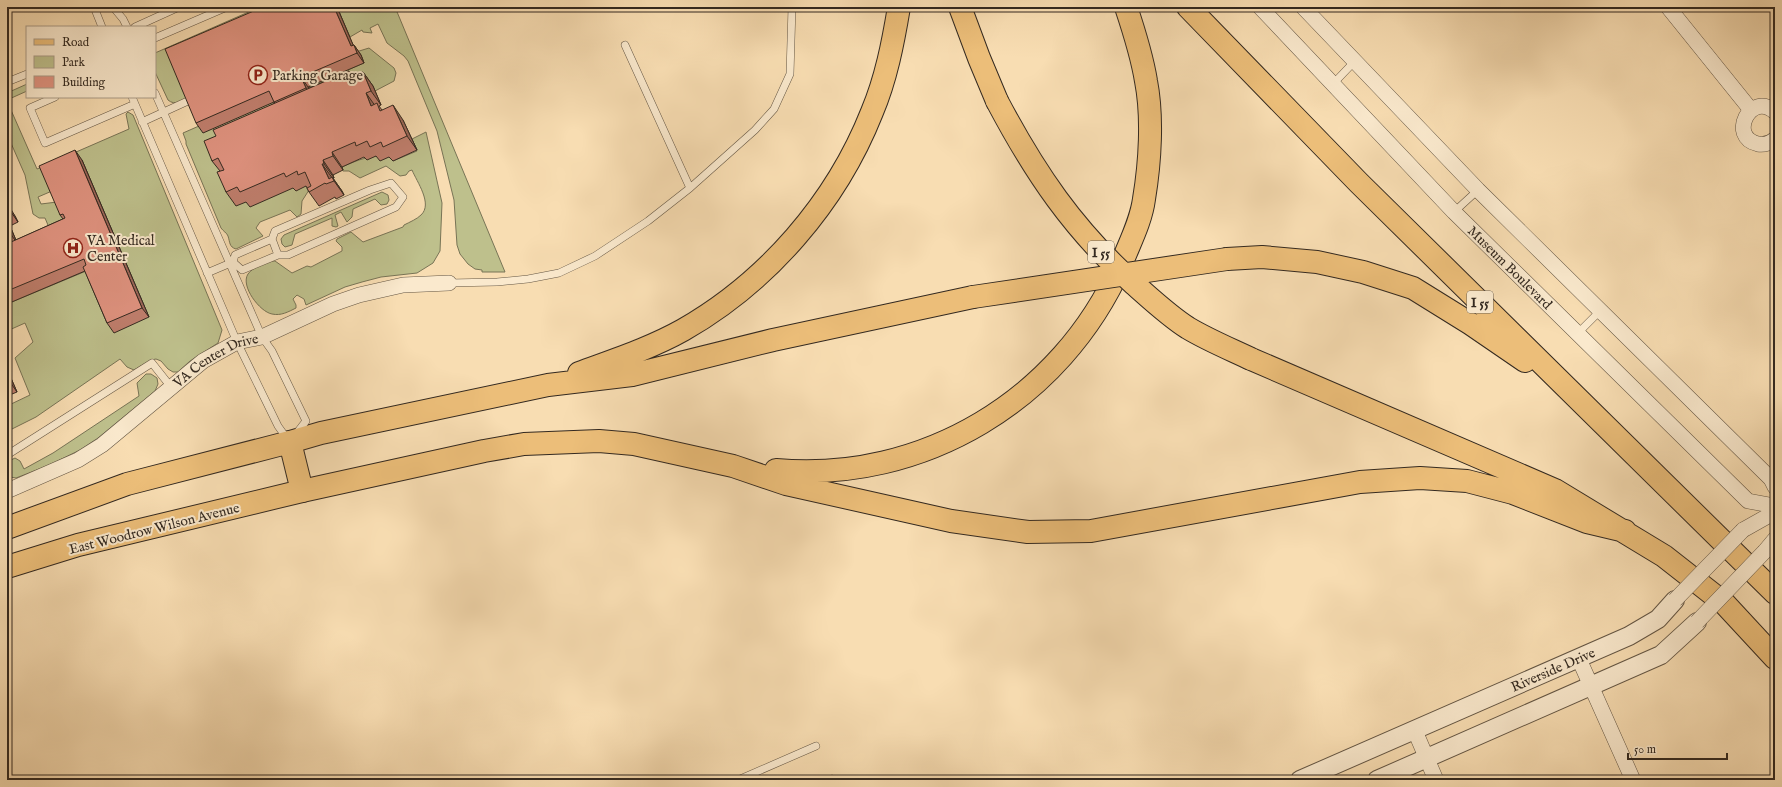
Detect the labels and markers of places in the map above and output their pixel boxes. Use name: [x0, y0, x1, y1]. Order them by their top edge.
parking icon: Parking Garage: [247, 64, 269, 86]
place label: Parking Garage: [272, 67, 363, 85]
place label: VA Medical Center: [86, 232, 155, 266]
hospital icon: VA Medical Center: [62, 237, 84, 259]

